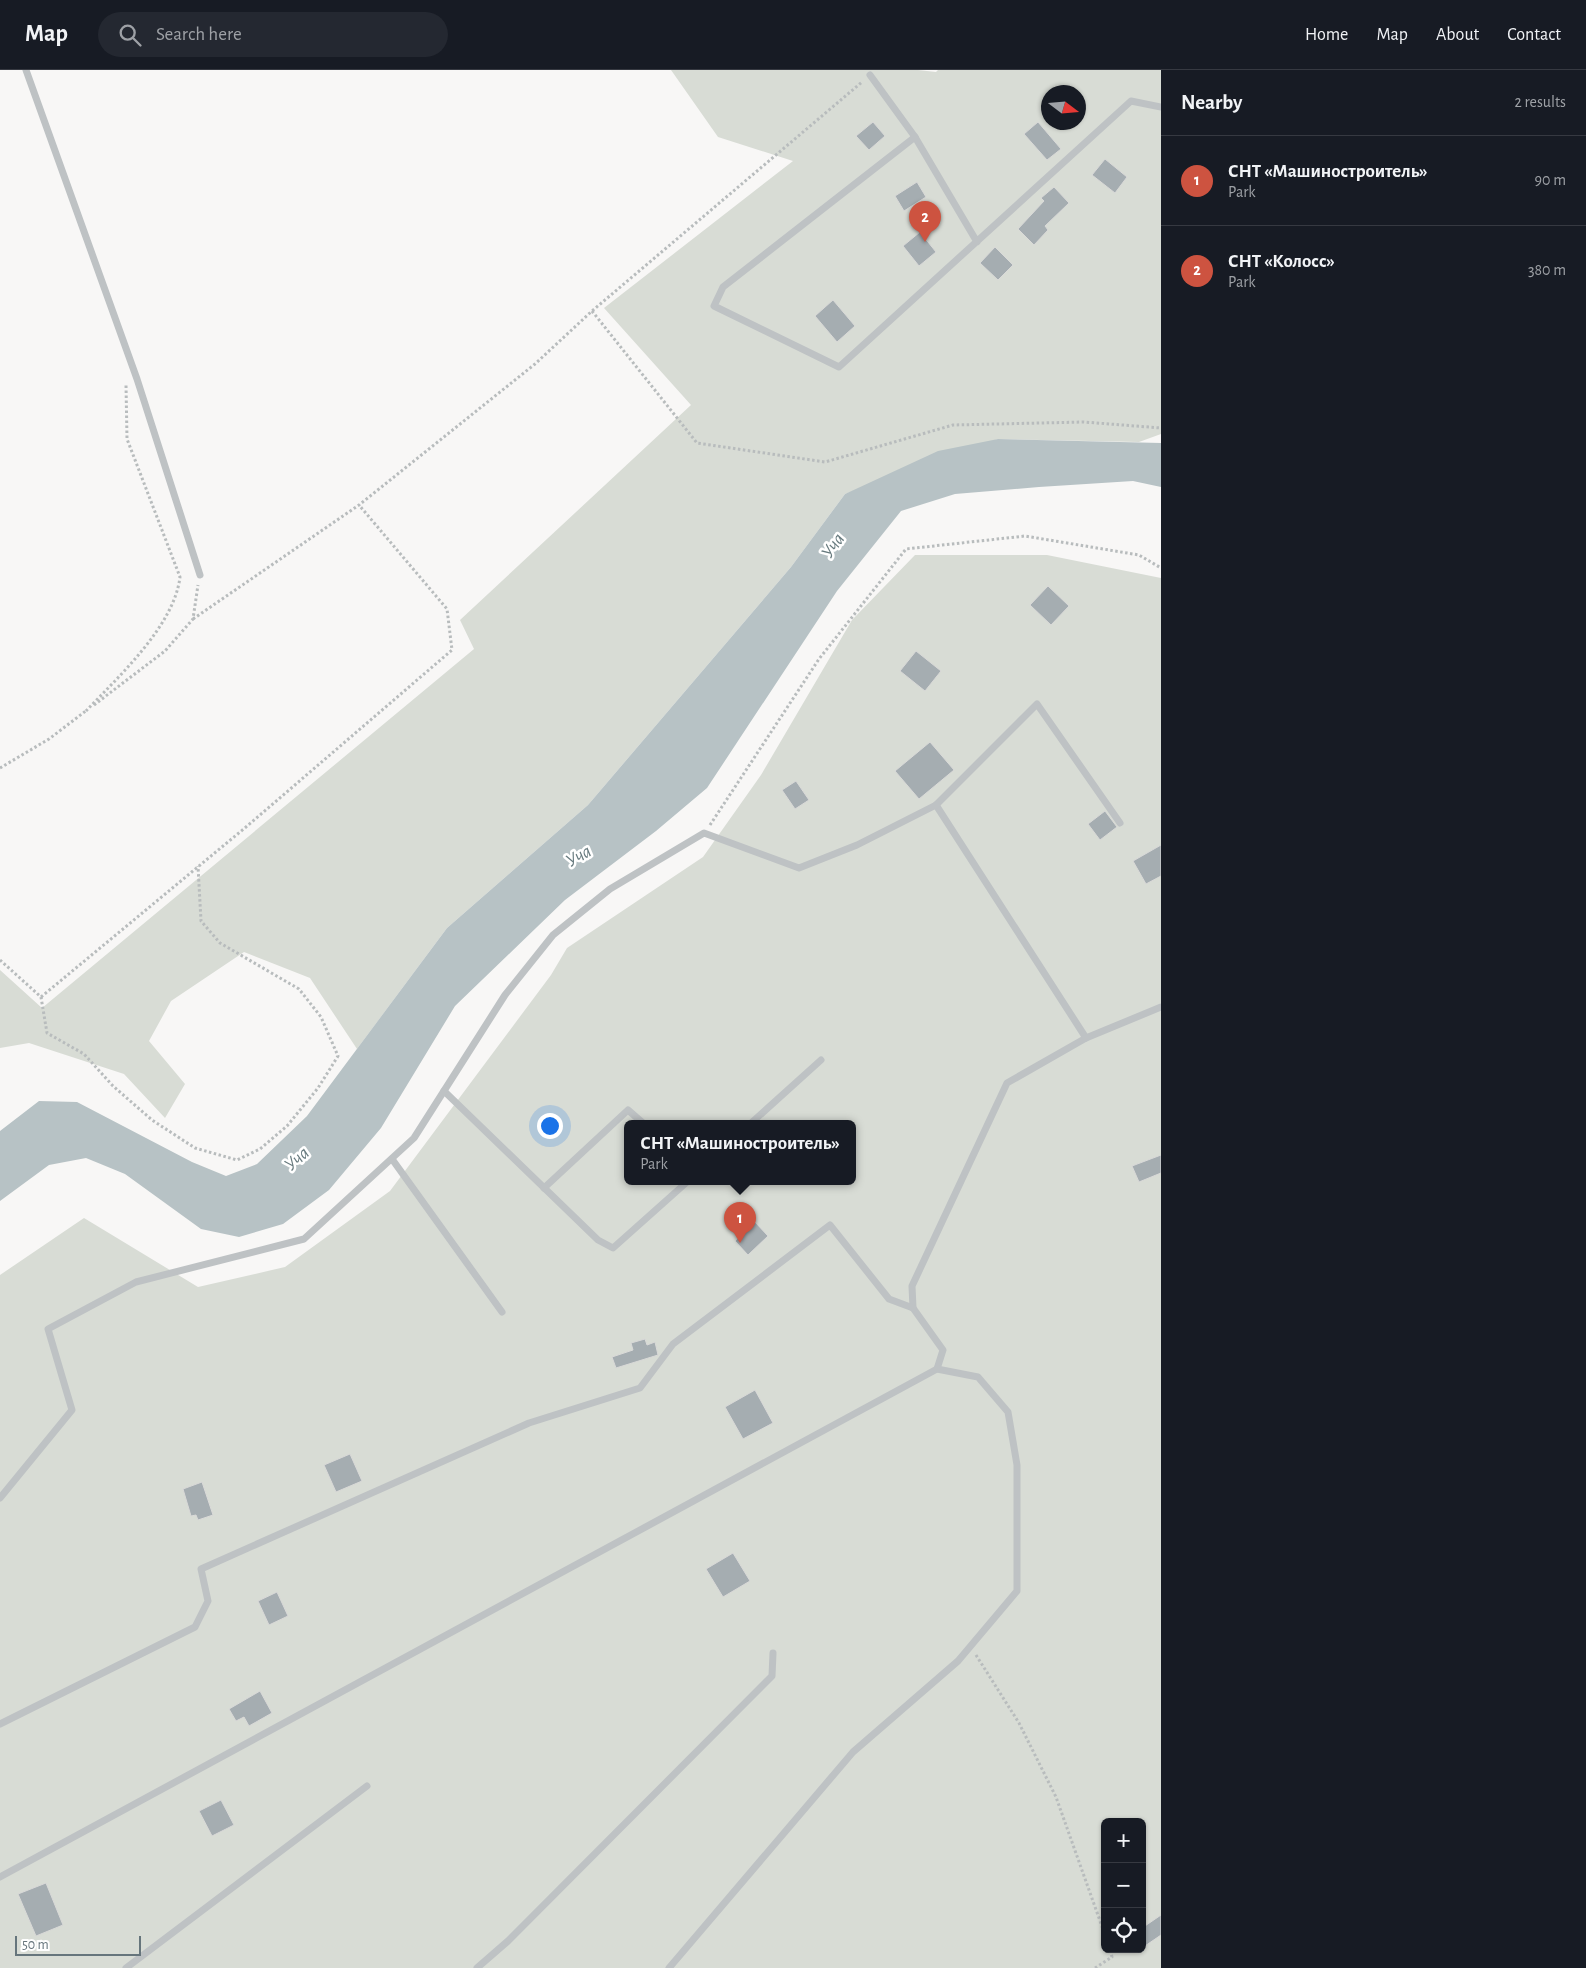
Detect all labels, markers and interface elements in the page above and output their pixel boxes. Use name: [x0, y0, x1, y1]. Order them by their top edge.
search box: [98, 12, 448, 57]
icon: search: [116, 21, 144, 49]
text: Map: [25, 22, 68, 46]
text: Search here: [156, 25, 242, 44]
text: Home: [1305, 26, 1348, 44]
text: Map: [1376, 26, 1408, 44]
text: About: [1436, 26, 1479, 44]
text: Contact: [1507, 26, 1561, 44]
north arrow: [1041, 85, 1086, 130]
text: Nearby: [1181, 92, 1242, 113]
text: 2 results: [1514, 94, 1566, 110]
text: СНТ «Машиностроитель»: [1228, 162, 1428, 181]
text: 1: [1194, 172, 1200, 188]
text: 90 m: [1535, 172, 1566, 188]
text: Park: [1228, 184, 1256, 200]
pin: 2: [909, 201, 941, 242]
text: СНТ «Колосс»: [1228, 252, 1335, 271]
text: 2: [1193, 262, 1201, 278]
text: 380 m: [1528, 262, 1566, 278]
text: Park: [1228, 274, 1256, 290]
water label: Уча: [818, 530, 848, 562]
water label: Уча: [563, 842, 595, 871]
your location: [537, 1113, 563, 1139]
popup: [624, 1120, 856, 1185]
text: СНТ «Машиностроитель»: [640, 1134, 840, 1153]
water label: Уча: [281, 1143, 313, 1175]
text: Park: [640, 1156, 668, 1172]
pin: 1: [724, 1202, 756, 1243]
map controls: [1101, 1818, 1146, 1953]
button: +: [1101, 1818, 1146, 1863]
button: −: [1101, 1863, 1146, 1908]
button: locate: [1101, 1908, 1146, 1953]
scale bar: [15, 1933, 141, 1956]
text: 50 m: [22, 1938, 49, 1952]

